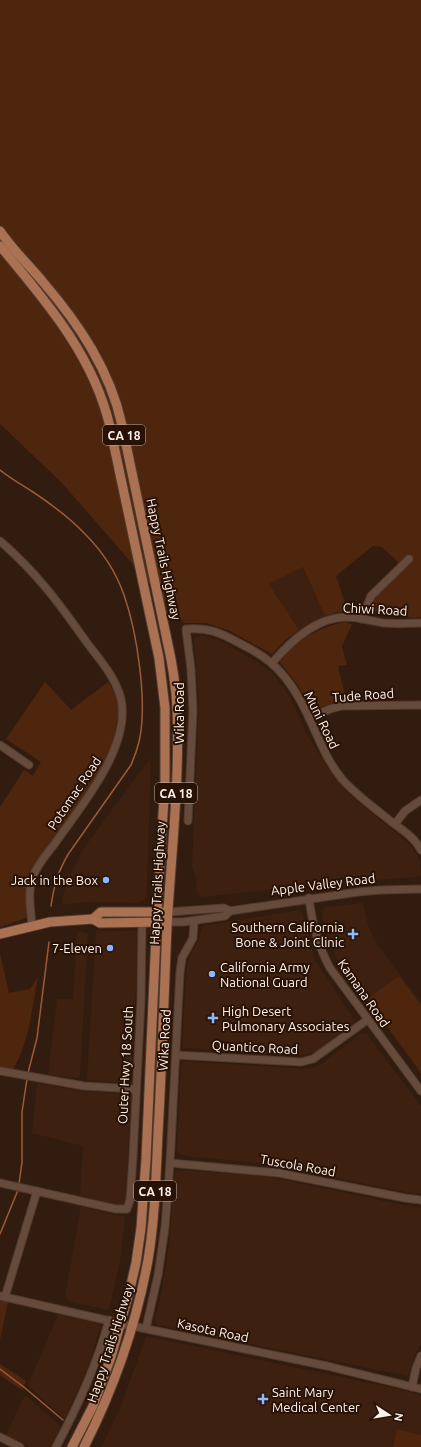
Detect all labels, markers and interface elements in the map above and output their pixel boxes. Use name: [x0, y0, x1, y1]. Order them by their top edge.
road number: CA 18: [103, 425, 145, 445]
street label: Happy Trails Highway: [144, 497, 184, 621]
street label: Chiwi Road: [342, 600, 408, 618]
street label: Wika Road: [172, 682, 186, 744]
street label: Tude Road: [332, 686, 394, 704]
street label: Muni Road: [302, 689, 342, 751]
street label: Potomac Road: [44, 754, 104, 832]
road number: CA 18: [155, 783, 197, 803]
street label: Happy Trails Highway: [147, 821, 167, 945]
street label: Apple Valley Road: [270, 871, 376, 897]
place label: Jack in the Box: [11, 873, 98, 887]
marker: Jack in the Box: [101, 875, 111, 885]
place label: Southern California Bone & Joint Clinic: [231, 920, 344, 949]
marker: Southern California Bone & Joint Clinic: [347, 928, 359, 940]
place label: 7-Eleven: [52, 941, 102, 955]
marker: 7-Eleven: [105, 943, 115, 953]
street label: Kamana Road: [335, 956, 393, 1030]
place label: California Army National Guard: [220, 960, 310, 989]
marker: California Army National Guard: [207, 969, 217, 979]
place label: High Desert Pulmonary Associates: [222, 1004, 350, 1033]
street label: Outer Hwy 18 South: [115, 1006, 135, 1124]
street label: Wika Road: [155, 1009, 173, 1071]
marker: High Desert Pulmonary Associates: [207, 1012, 219, 1024]
street label: Quantico Road: [211, 1038, 299, 1057]
street label: Tuscola Road: [259, 1151, 337, 1179]
road number: CA 18: [134, 1181, 176, 1201]
street label: Happy Trails Highway: [84, 1282, 136, 1404]
street label: Kasota Road: [176, 1316, 250, 1344]
place label: Saint Mary Medical Center: [272, 1385, 360, 1414]
marker: Saint Mary Medical Center: [257, 1393, 269, 1405]
north arrow: [369, 1395, 409, 1435]
text: N: [392, 1412, 406, 1422]

